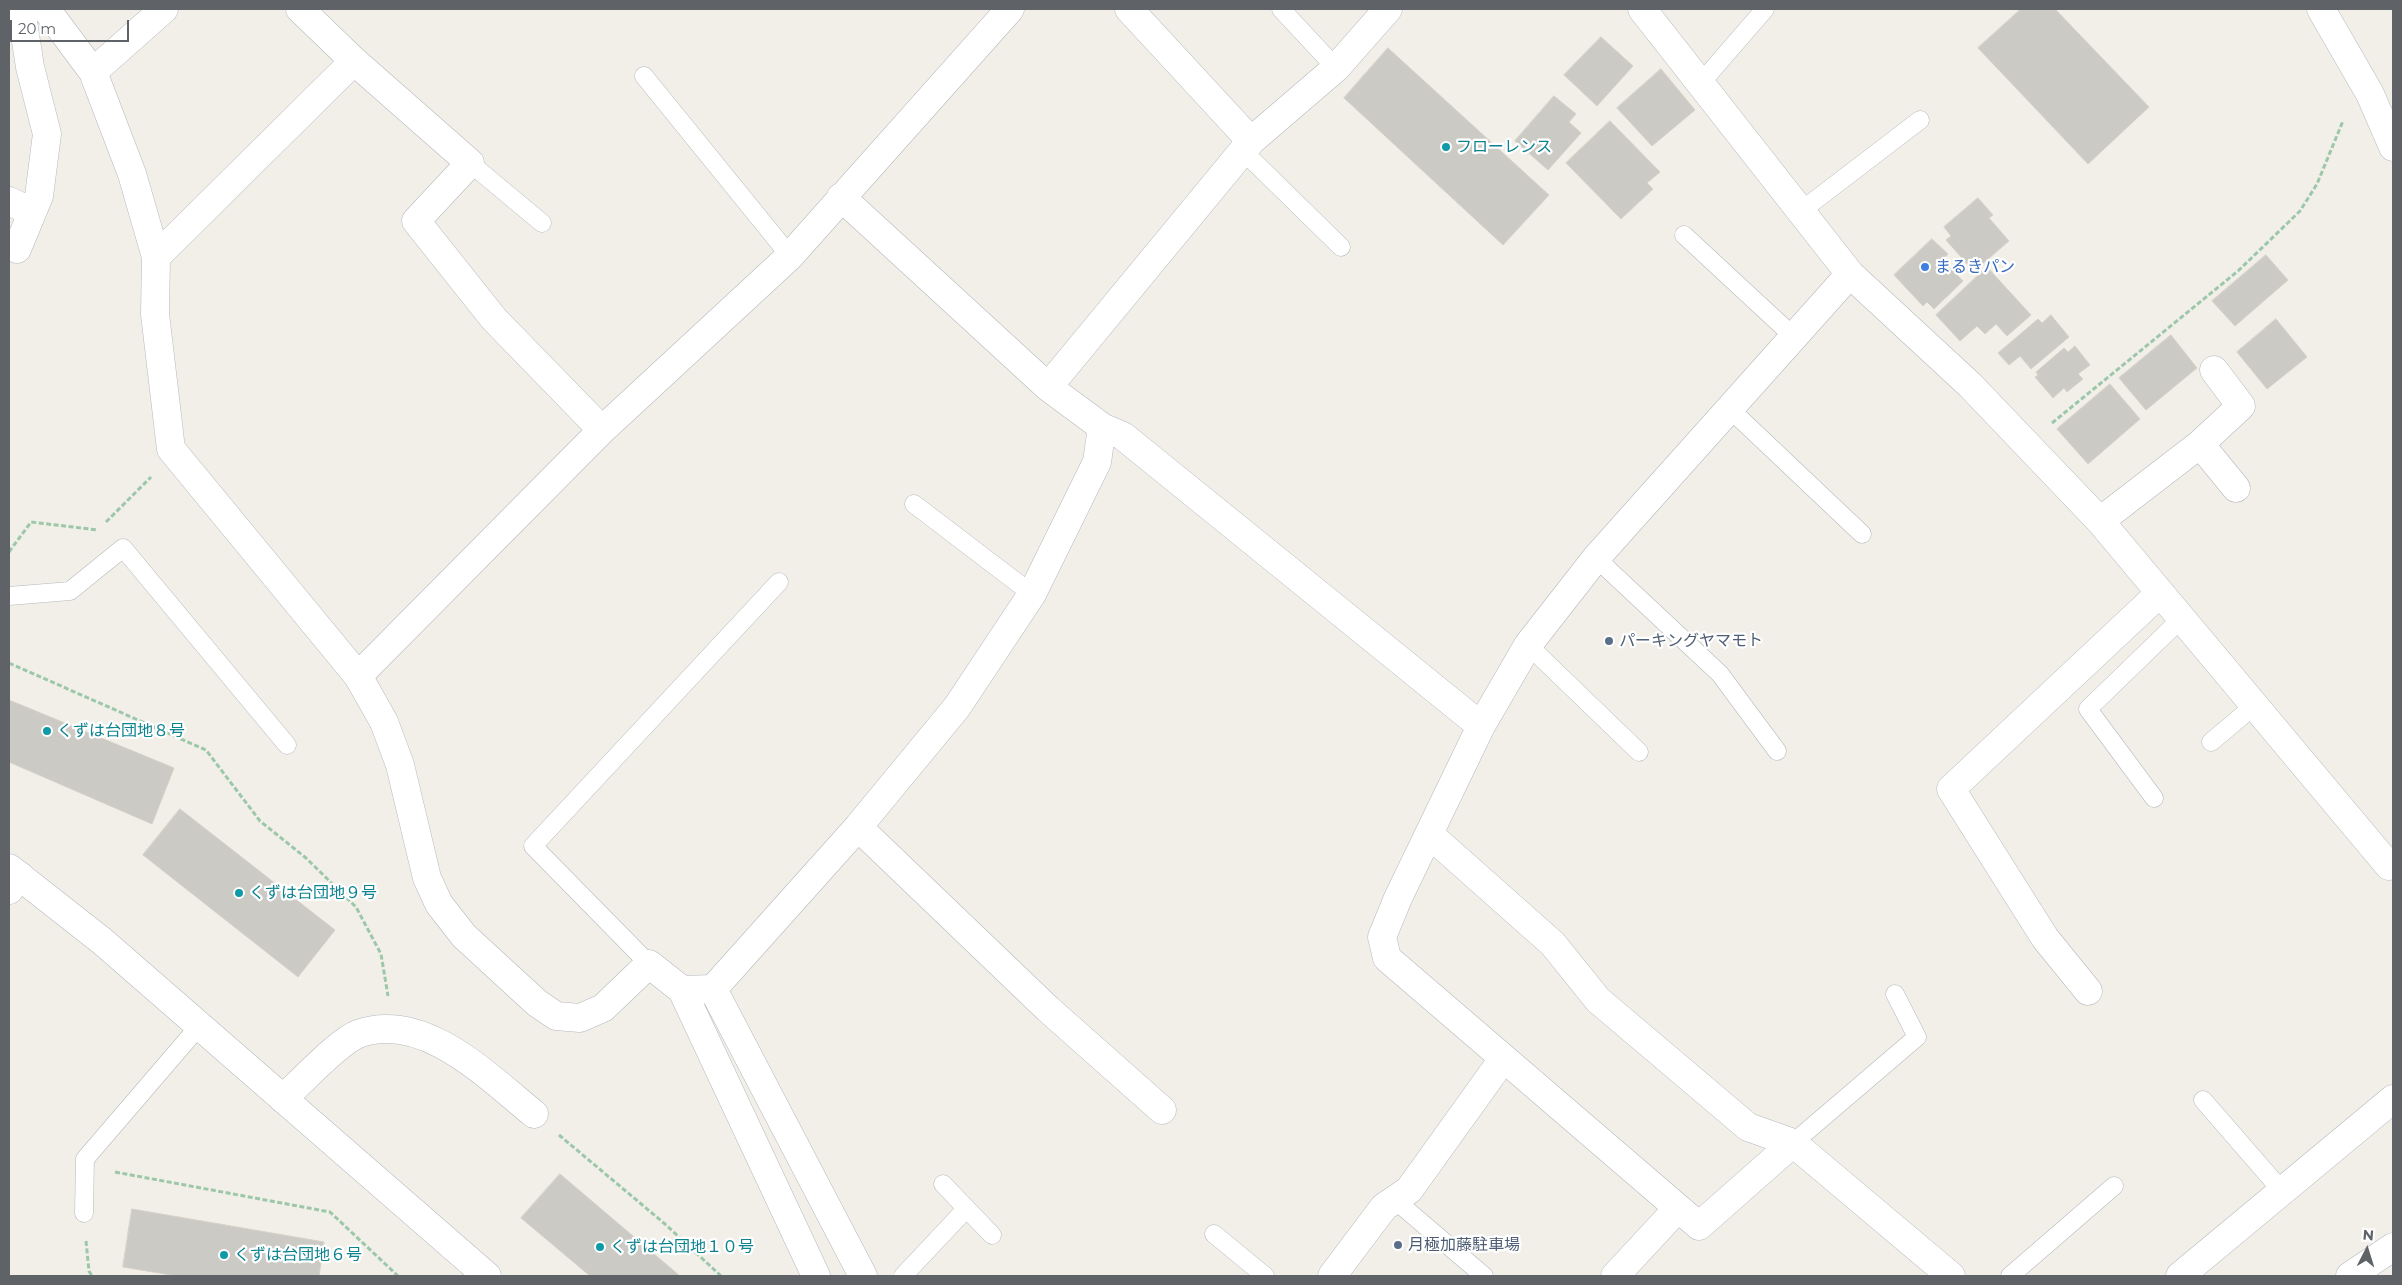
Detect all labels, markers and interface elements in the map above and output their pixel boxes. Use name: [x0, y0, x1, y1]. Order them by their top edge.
scale bar: [12, 10, 131, 42]
text: 20 m: [18, 19, 56, 38]
place label: フローレンス: [1456, 137, 1552, 157]
marker: フローレンス: [1440, 141, 1452, 153]
place label: まるきパン: [1935, 257, 2015, 277]
marker: まるきパン: [1919, 261, 1931, 273]
place label: パーキングヤマモト: [1619, 631, 1763, 651]
marker: パーキングヤマモト: [1603, 635, 1615, 647]
place label: くずは台団地８号: [57, 721, 185, 741]
marker: くずは台団地８号: [41, 725, 53, 737]
place label: くずは台団地９号: [249, 883, 377, 903]
marker: くずは台団地９号: [233, 887, 245, 899]
north arrow: [2342, 1225, 2392, 1275]
text: N: [2362, 1226, 2375, 1245]
place label: 月極加藤駐車場: [1408, 1235, 1520, 1255]
place label: くずは台団地１０号: [610, 1237, 754, 1257]
marker: 月極加藤駐車場: [1392, 1239, 1404, 1251]
marker: くずは台団地１０号: [594, 1241, 606, 1253]
place label: くずは台団地６号: [234, 1245, 362, 1265]
marker: くずは台団地６号: [218, 1249, 230, 1261]

